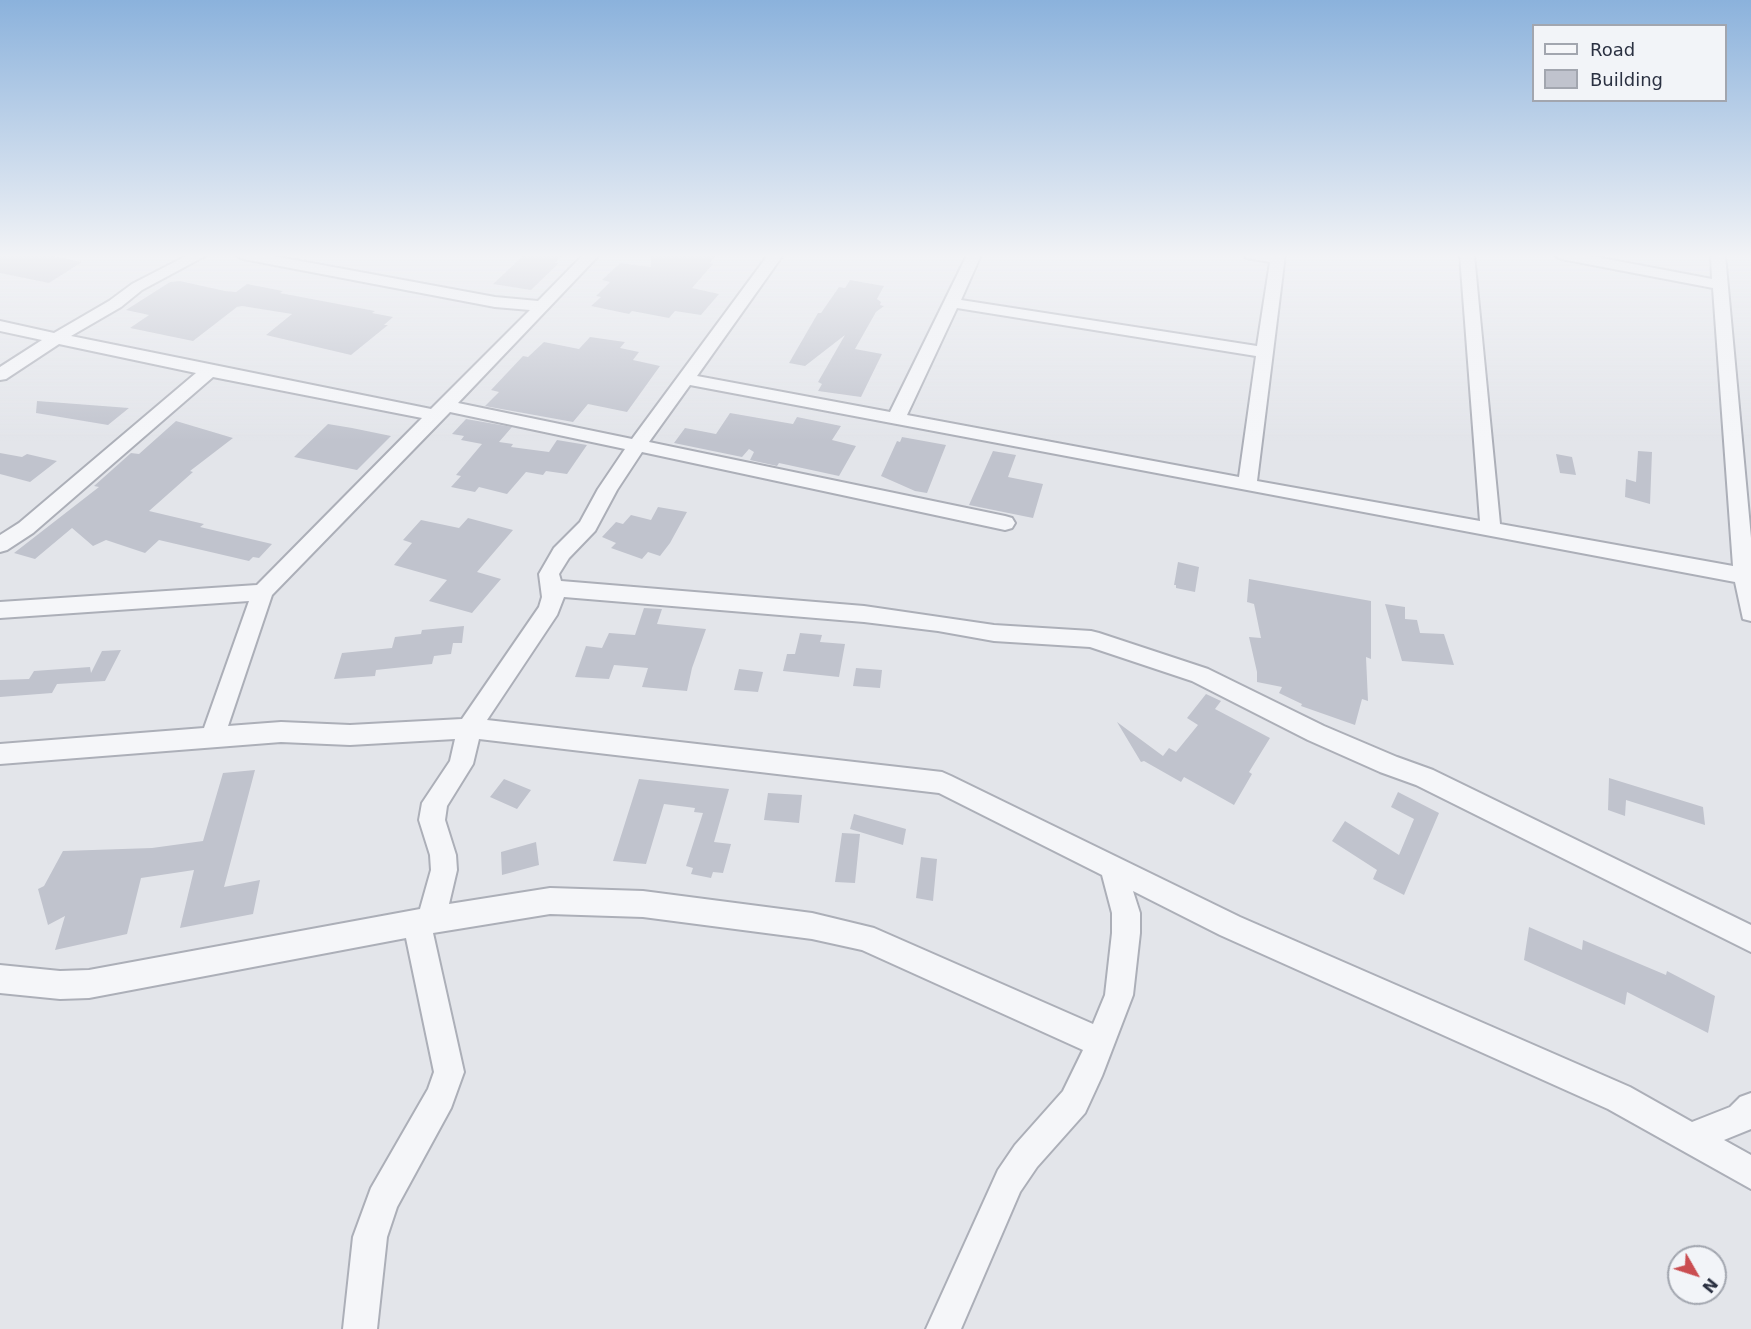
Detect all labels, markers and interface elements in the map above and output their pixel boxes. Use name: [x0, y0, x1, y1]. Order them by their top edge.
legend: [1532, 24, 1727, 102]
text: Road: [1590, 39, 1635, 60]
text: Building: [1590, 69, 1663, 90]
north arrow: [1667, 1245, 1727, 1305]
text: N: [1698, 1274, 1721, 1297]

